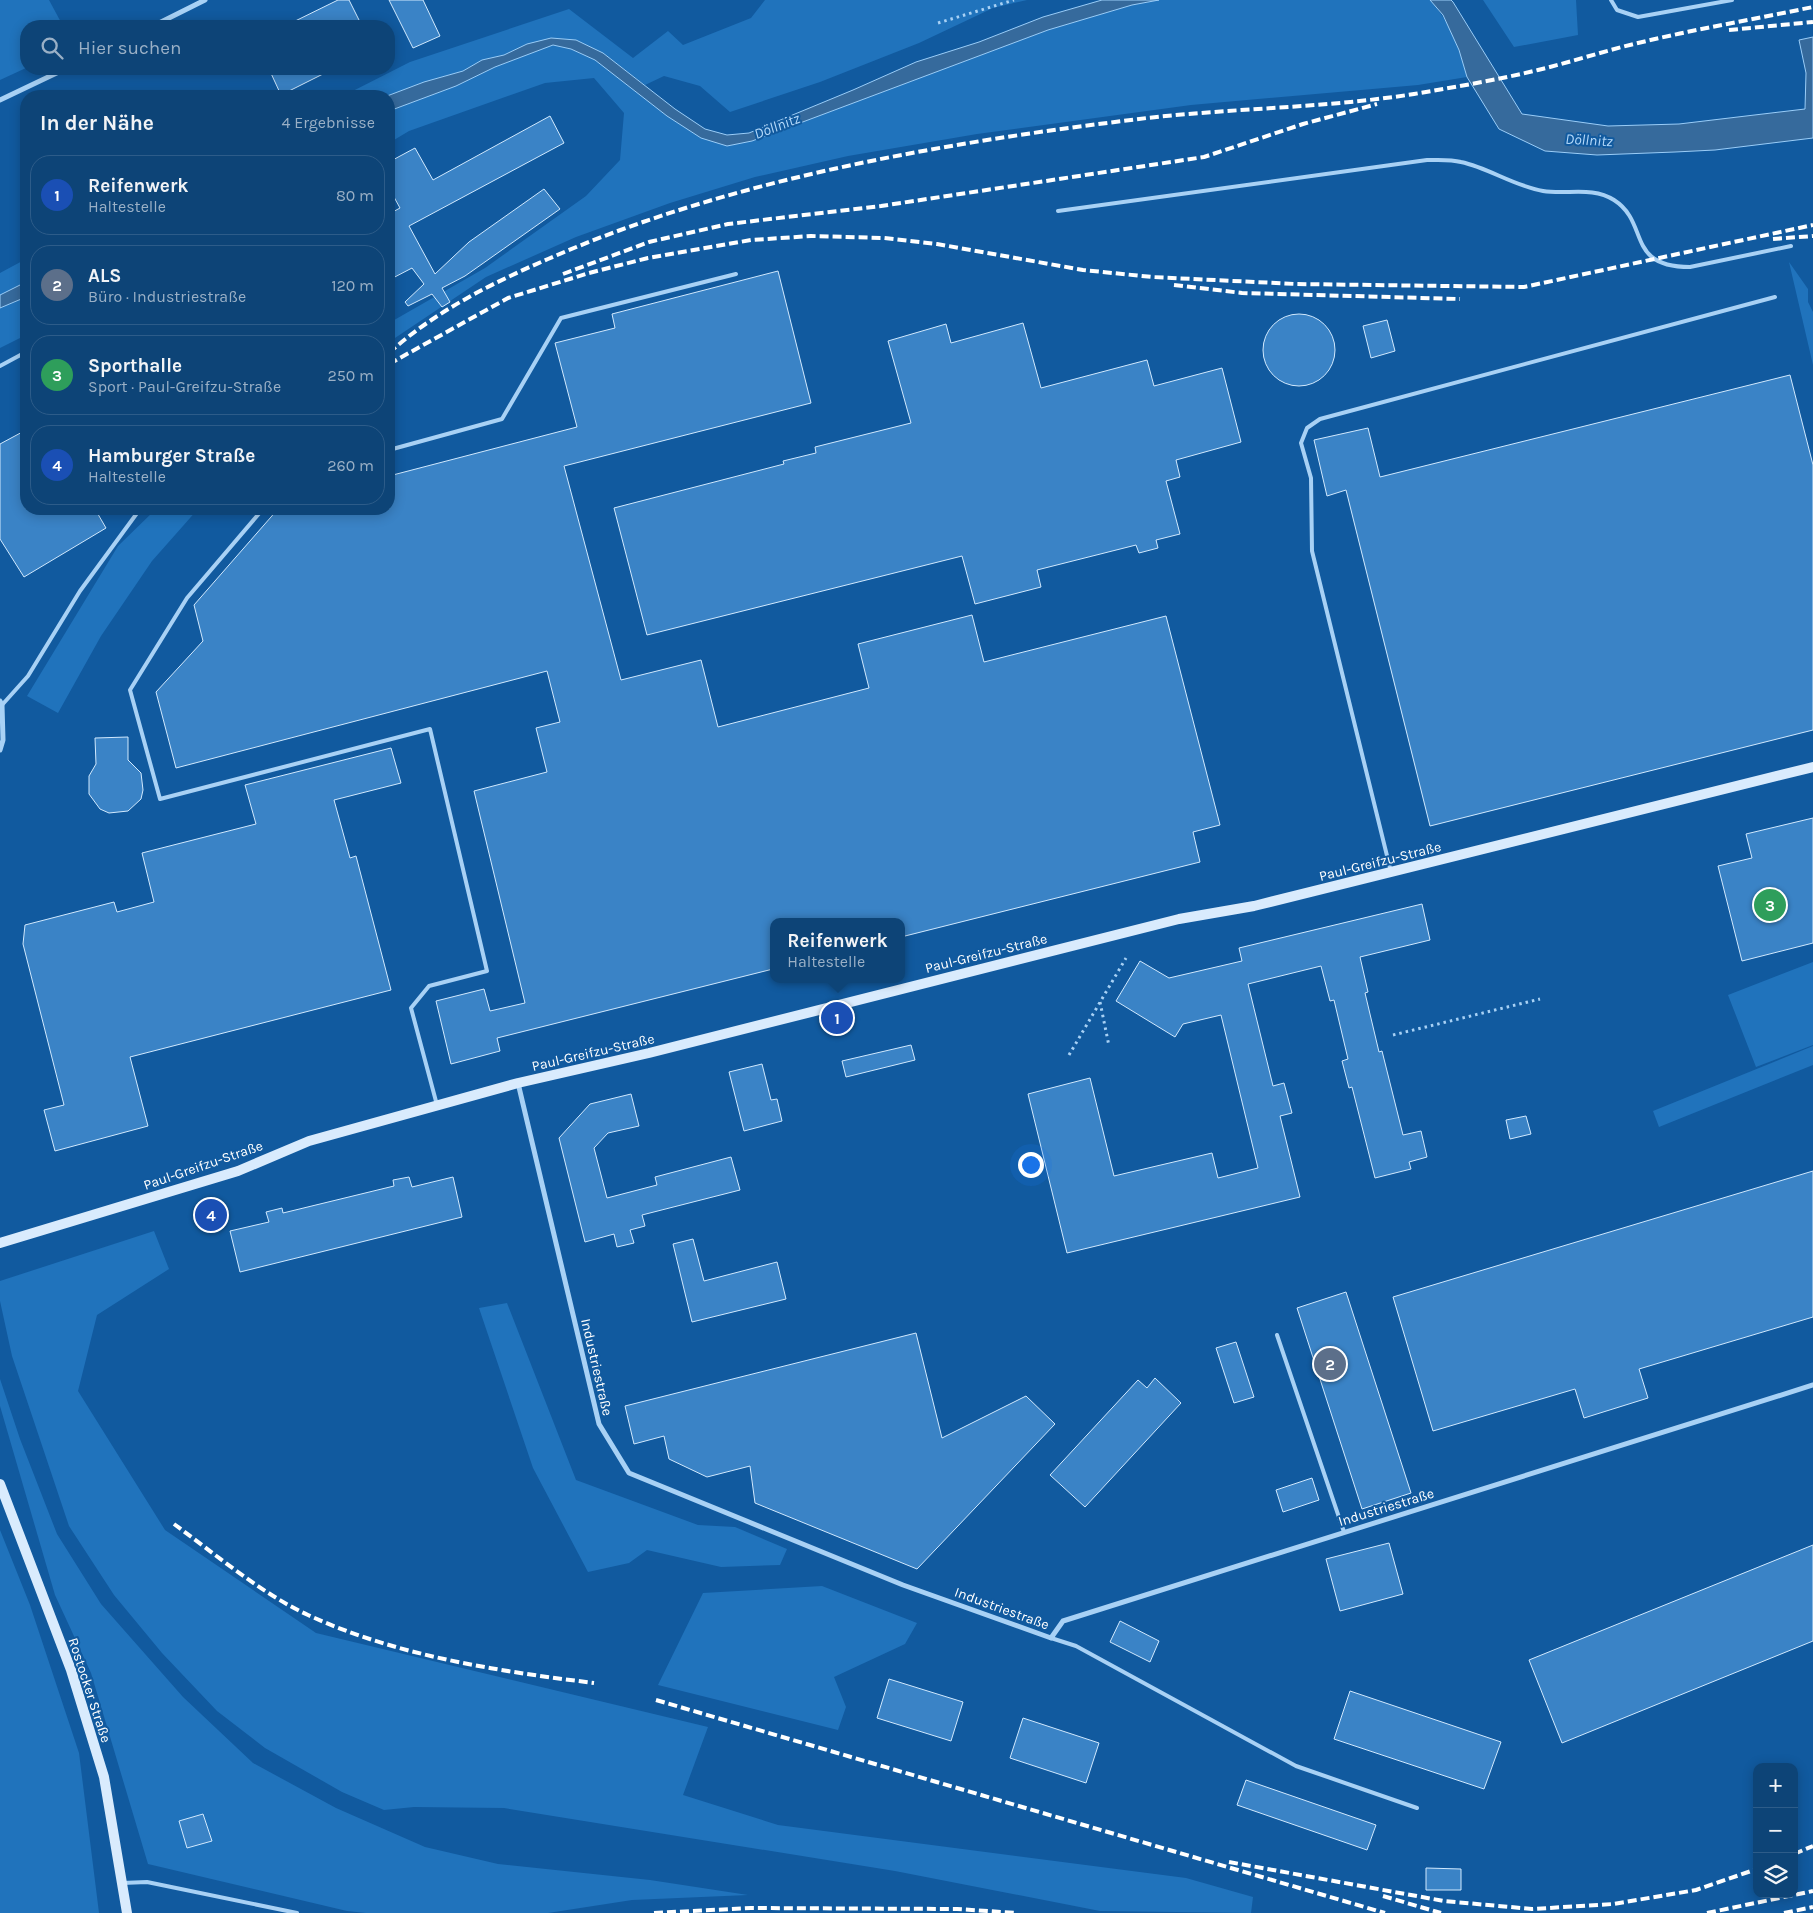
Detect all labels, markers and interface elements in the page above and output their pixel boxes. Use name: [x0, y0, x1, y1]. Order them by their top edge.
search box: [20, 20, 395, 75]
icon: search: [38, 34, 66, 62]
text: Hier suchen: [78, 37, 181, 59]
water label: Döllnitz: [752, 109, 803, 143]
text: In der Nähe: [40, 111, 154, 135]
text: 4 Ergebnisse: [282, 113, 375, 132]
water label: Döllnitz: [1565, 130, 1614, 150]
text: Reifenwerk: [88, 175, 189, 197]
text: 1: [54, 186, 60, 205]
text: 80 m: [336, 186, 374, 205]
text: Haltestelle: [88, 197, 166, 216]
text: ALS: [88, 265, 121, 287]
text: 2: [52, 276, 62, 295]
text: 120 m: [331, 276, 374, 295]
text: Büro · Industriestraße: [88, 287, 246, 306]
text: Sporthalle: [88, 355, 182, 377]
text: 3: [52, 366, 62, 385]
text: 250 m: [327, 366, 374, 385]
text: Sport · Paul-Greifzu-Straße: [88, 377, 281, 396]
text: Hamburger Straße: [88, 445, 255, 467]
text: 4: [52, 456, 62, 475]
text: 260 m: [327, 456, 374, 475]
text: Haltestelle: [88, 467, 166, 486]
street label: Paul-Greifzu-Straße: [1317, 838, 1443, 885]
pin: 3: [1754, 886, 1786, 924]
popup: [770, 918, 905, 983]
text: Reifenwerk: [787, 930, 888, 952]
street label: Paul-Greifzu-Straße: [923, 930, 1049, 977]
text: Haltestelle: [787, 952, 865, 971]
pin: 1: [821, 999, 853, 1037]
street label: Paul-Greifzu-Straße: [530, 1030, 656, 1075]
street label: Paul-Greifzu-Straße: [141, 1137, 265, 1194]
your location: [1018, 1152, 1044, 1178]
pin: 4: [195, 1196, 227, 1234]
street label: Industriestraße: [577, 1317, 616, 1417]
pin: 2: [1314, 1345, 1346, 1383]
street label: Industriestraße: [1336, 1485, 1436, 1530]
street label: Industriestraße: [952, 1583, 1051, 1633]
street label: Rostocker Straße: [65, 1635, 115, 1745]
map controls: [1753, 1763, 1798, 1898]
button: +: [1753, 1763, 1798, 1808]
button: −: [1753, 1808, 1798, 1853]
button: layers: [1753, 1853, 1798, 1898]

